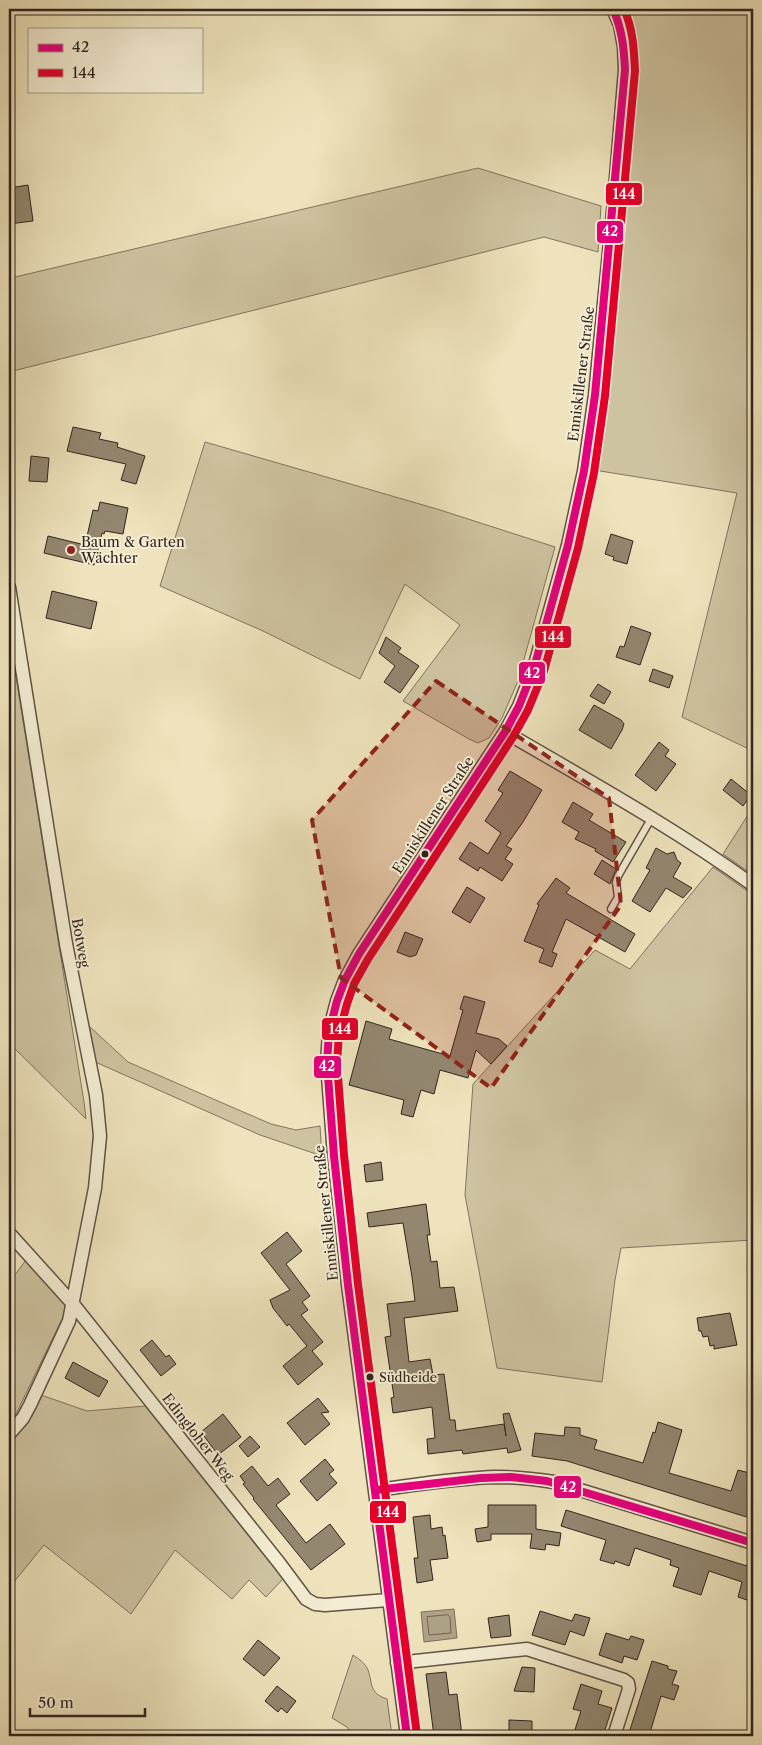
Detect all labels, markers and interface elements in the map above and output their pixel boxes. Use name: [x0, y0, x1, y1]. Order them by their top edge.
legend: [28, 28, 202, 92]
text: 42: [72, 37, 89, 56]
text: 144: [72, 63, 96, 82]
line badge: 144: [605, 182, 643, 206]
text: 144: [613, 185, 635, 203]
line badge: 42: [596, 220, 624, 244]
text: 42: [602, 222, 618, 240]
street label: Enniskillener Straße: [564, 305, 598, 443]
place label: Baum & Garten Wächter: [80, 533, 185, 567]
marker: Baum & Garten Wächter: [65, 544, 77, 556]
line badge: 144: [534, 625, 572, 649]
text: 144: [542, 628, 564, 646]
line badge: 42: [518, 661, 546, 685]
text: 42: [524, 664, 540, 682]
street label: Enniskillener Straße: [388, 753, 478, 877]
unlabelled marker: [420, 849, 430, 859]
street label: Botweg: [68, 917, 94, 970]
line badge: 144: [321, 1017, 359, 1041]
text: 144: [329, 1020, 351, 1038]
line badge: 42: [313, 1055, 342, 1079]
text: 42: [319, 1057, 335, 1075]
street label: Enniskillener Straße: [310, 1144, 342, 1282]
place label: Südheide: [379, 1369, 437, 1385]
marker: Südheide: [365, 1372, 375, 1382]
street label: Edingloher Weg: [158, 1390, 238, 1485]
line badge: 42: [553, 1475, 582, 1499]
text: 42: [560, 1478, 576, 1496]
line badge: 144: [369, 1500, 407, 1524]
text: 144: [377, 1503, 399, 1521]
scale bar: [30, 1685, 145, 1717]
text: 50 m: [38, 1693, 74, 1712]

